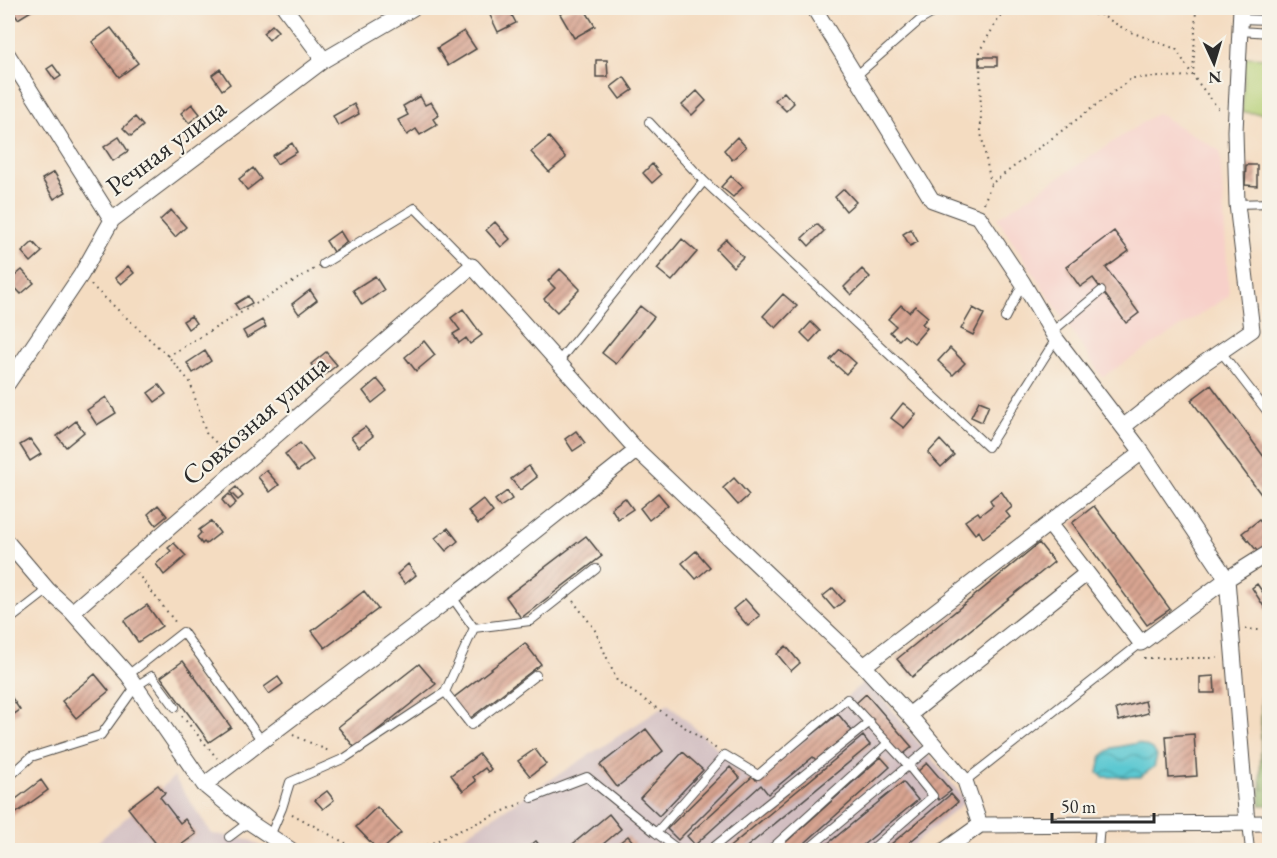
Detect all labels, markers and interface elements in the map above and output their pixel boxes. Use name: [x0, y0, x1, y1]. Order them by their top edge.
north arrow: [1184, 33, 1244, 93]
text: N: [1208, 67, 1222, 88]
street label: Речная улица: [99, 90, 233, 203]
street label: Совхозная улица: [174, 346, 335, 493]
scale bar: [1052, 786, 1154, 824]
text: 50 m: [1061, 795, 1096, 818]

